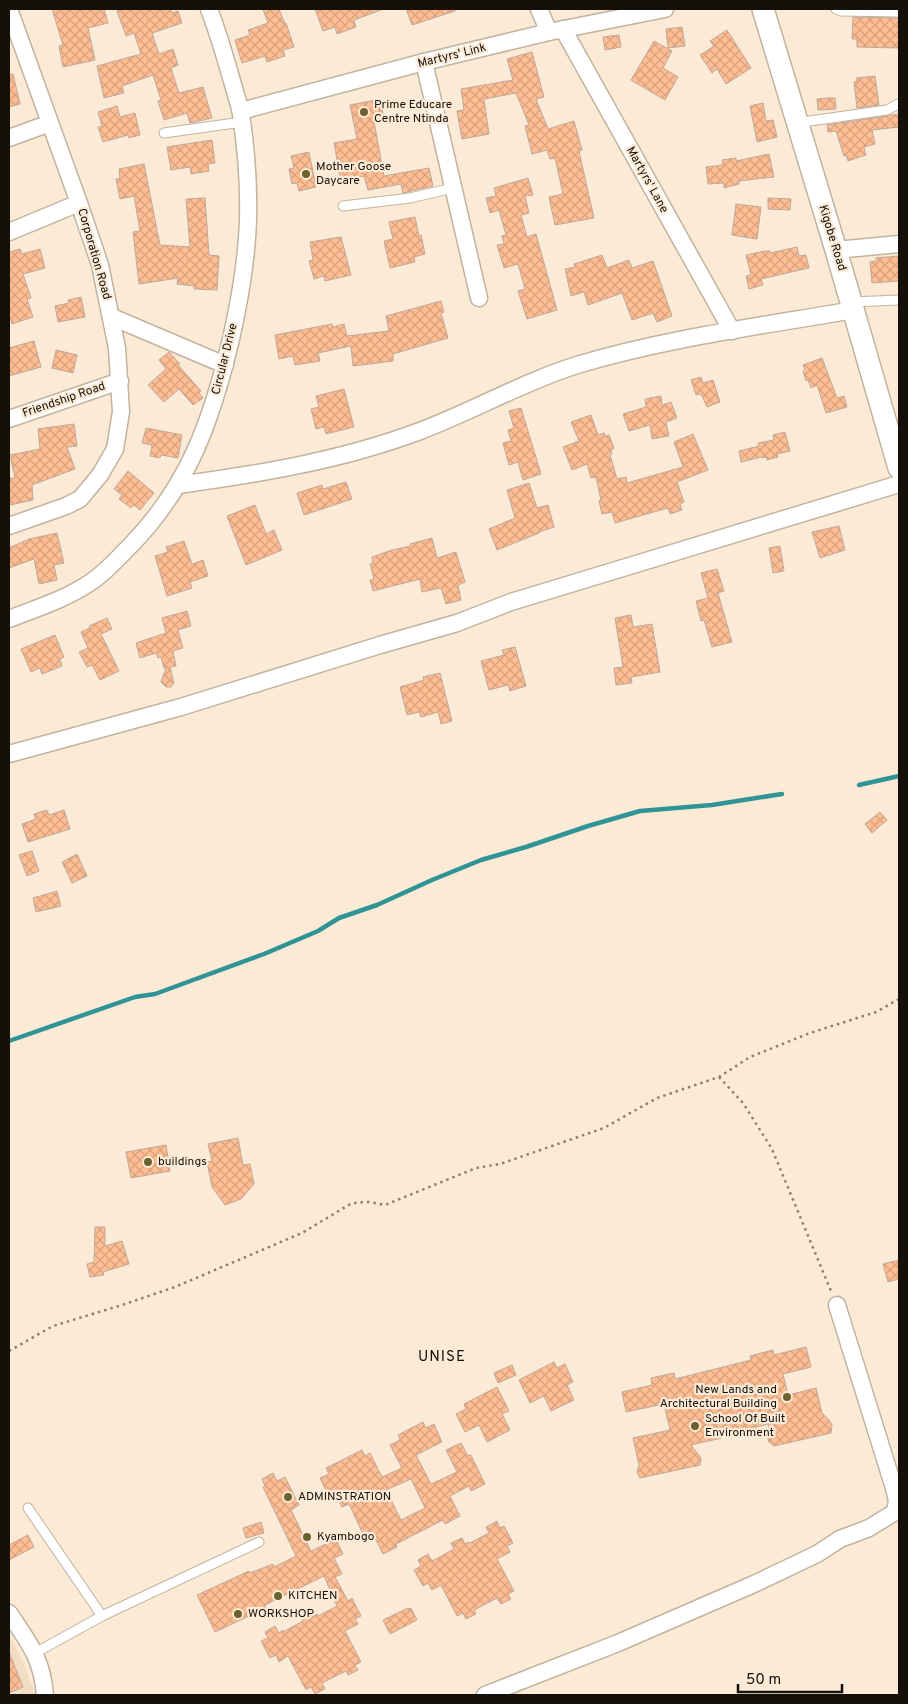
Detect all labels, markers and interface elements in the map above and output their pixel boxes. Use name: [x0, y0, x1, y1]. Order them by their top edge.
street label: Martyrs' Link: [416, 40, 488, 72]
place label: Prime Educare Centre Ntinda: [374, 97, 452, 127]
marker: Prime Educare Centre Ntinda: [358, 106, 370, 118]
street label: Martyrs' Lane: [622, 144, 672, 216]
place label: Mother Goose Daycare: [316, 159, 391, 189]
marker: Mother Goose Daycare: [300, 168, 312, 180]
street label: Kigobe Road: [814, 203, 850, 273]
street label: Corporation Road: [73, 206, 115, 302]
street label: Circular Drive: [208, 321, 242, 397]
street label: Friendship Road: [20, 378, 108, 422]
place label: buildings: [158, 1154, 207, 1170]
marker: buildings: [142, 1156, 154, 1168]
district label: UNISE: [418, 1348, 466, 1367]
place label: New Lands and Architectural Building: [660, 1382, 777, 1412]
marker: New Lands and Architectural Building: [781, 1391, 793, 1403]
place label: School Of Built Environment: [705, 1411, 785, 1441]
marker: School Of Built Environment: [689, 1420, 701, 1432]
place label: ADMINSTRATION: [298, 1489, 391, 1505]
marker: ADMINSTRATION: [282, 1491, 294, 1503]
place label: Kyambogo: [317, 1529, 375, 1545]
marker: Kyambogo: [301, 1531, 313, 1543]
place label: KITCHEN: [288, 1588, 337, 1604]
marker: KITCHEN: [272, 1590, 284, 1602]
place label: WORKSHOP: [248, 1606, 315, 1622]
marker: WORKSHOP: [232, 1608, 244, 1620]
scale bar: [738, 1662, 842, 1694]
text: 50 m: [746, 1671, 781, 1690]

